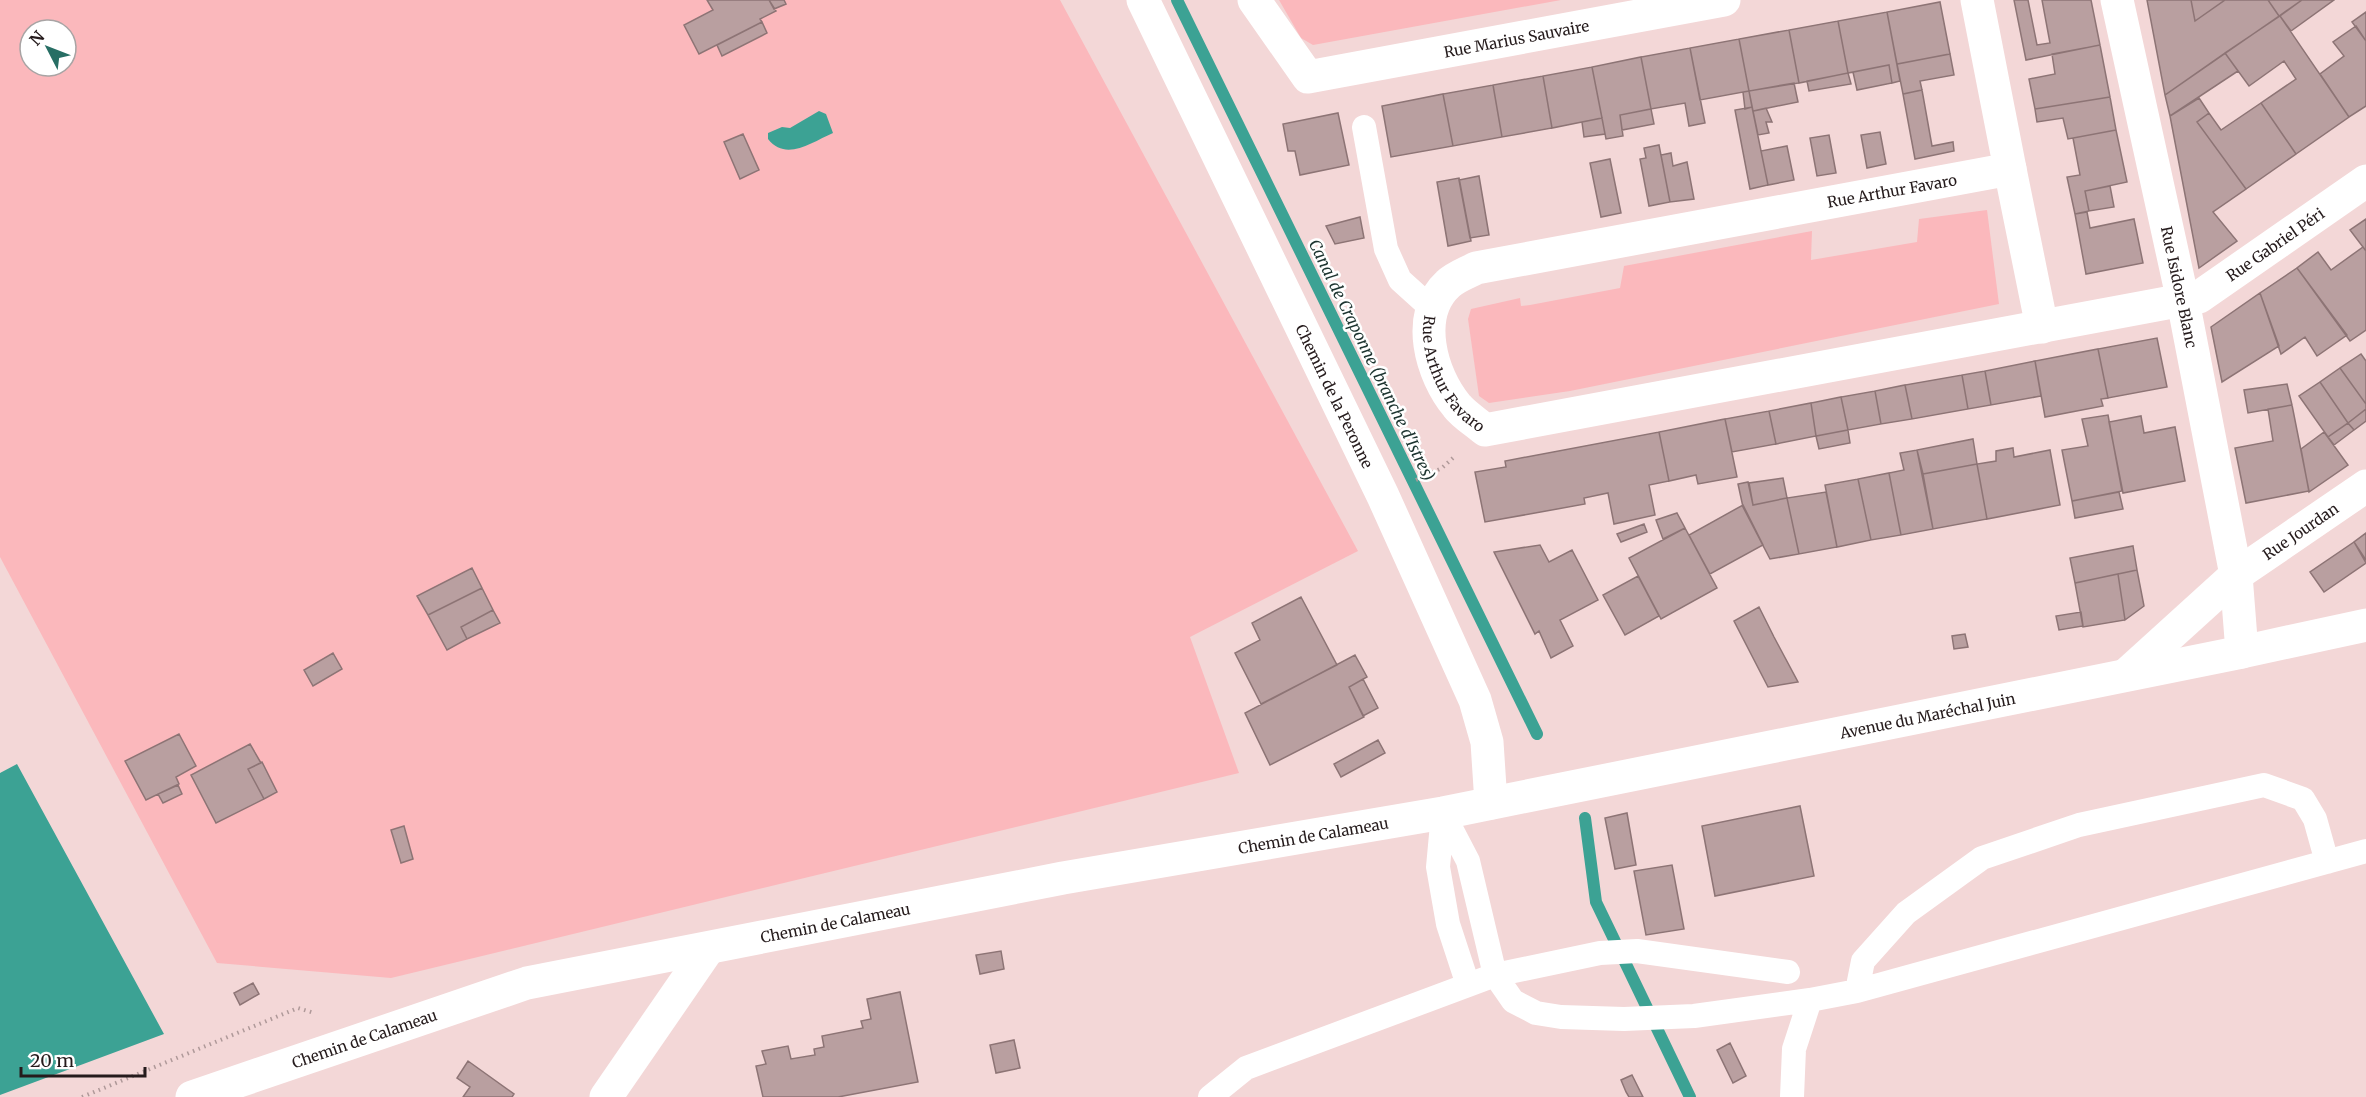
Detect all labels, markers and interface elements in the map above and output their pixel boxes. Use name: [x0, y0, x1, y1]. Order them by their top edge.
street label: Rue Marius Sauvaire: [1442, 16, 1591, 61]
north arrow: [18, 18, 78, 78]
text: N: [25, 26, 49, 49]
street label: Rue Arthur Favaro: [1826, 170, 1959, 212]
street label: Rue Gabriel Péri: [2222, 204, 2328, 285]
street label: Rue Isidore Blanc: [2157, 224, 2201, 350]
water label: Canal de Craponne (branche d'Istres): [1305, 236, 1439, 484]
street label: Rue Arthur Favaro: [1419, 314, 1489, 436]
street label: Chemin de la Peronne: [1292, 321, 1378, 471]
street label: Rue Jourdan: [2259, 498, 2342, 564]
street label: Avenue du Maréchal Juin: [1837, 688, 2017, 742]
street label: Chemin de Calameau: [1237, 813, 1390, 857]
street label: Chemin de Calameau: [759, 899, 912, 947]
street label: Chemin de Calameau: [289, 1005, 439, 1072]
scale bar: [21, 1040, 146, 1078]
text: 20 m: [30, 1049, 74, 1072]

